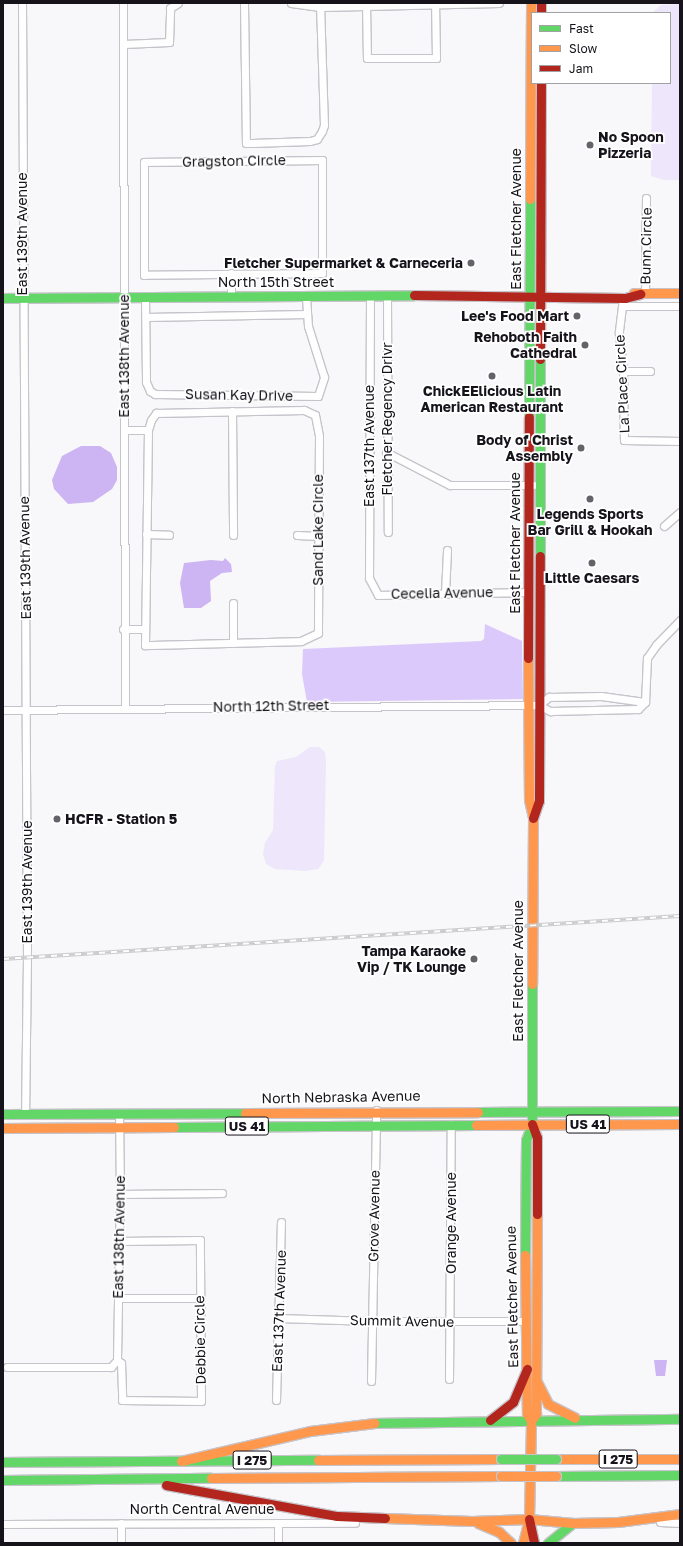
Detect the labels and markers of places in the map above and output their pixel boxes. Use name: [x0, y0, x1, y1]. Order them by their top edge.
place label: No Spoon Pizzeria: [598, 129, 664, 162]
marker: No Spoon Pizzeria: [585, 140, 595, 150]
place label: Fletcher Supermarket & Carneceria: [224, 255, 463, 271]
marker: Fletcher Supermarket & Carneceria: [466, 258, 476, 268]
place label: Lee's Food Mart: [461, 308, 569, 324]
marker: Lee's Food Mart: [572, 311, 582, 321]
place label: Rehoboth Faith Cathedral: [474, 329, 577, 362]
marker: Rehoboth Faith Cathedral: [580, 340, 590, 350]
marker: ChickEElicious Latin American Restaurant: [487, 371, 497, 381]
place label: ChickEElicious Latin American Restaurant: [421, 383, 563, 416]
place label: Body of Christ Assembly: [476, 432, 573, 464]
marker: Body of Christ Assembly: [576, 443, 586, 453]
marker: Legends Sports Bar Grill & Hookah: [585, 494, 595, 504]
place label: Legends Sports Bar Grill & Hookah: [528, 506, 652, 538]
marker: Little Caesars: [587, 558, 597, 568]
place label: Little Caesars: [545, 570, 639, 586]
place label: HCFR - Station 5: [65, 811, 177, 827]
marker: HCFR - Station 5: [52, 814, 62, 824]
place label: Tampa Karaoke Vip / TK Lounge: [357, 943, 466, 976]
marker: Tampa Karaoke Vip / TK Lounge: [469, 954, 479, 964]

